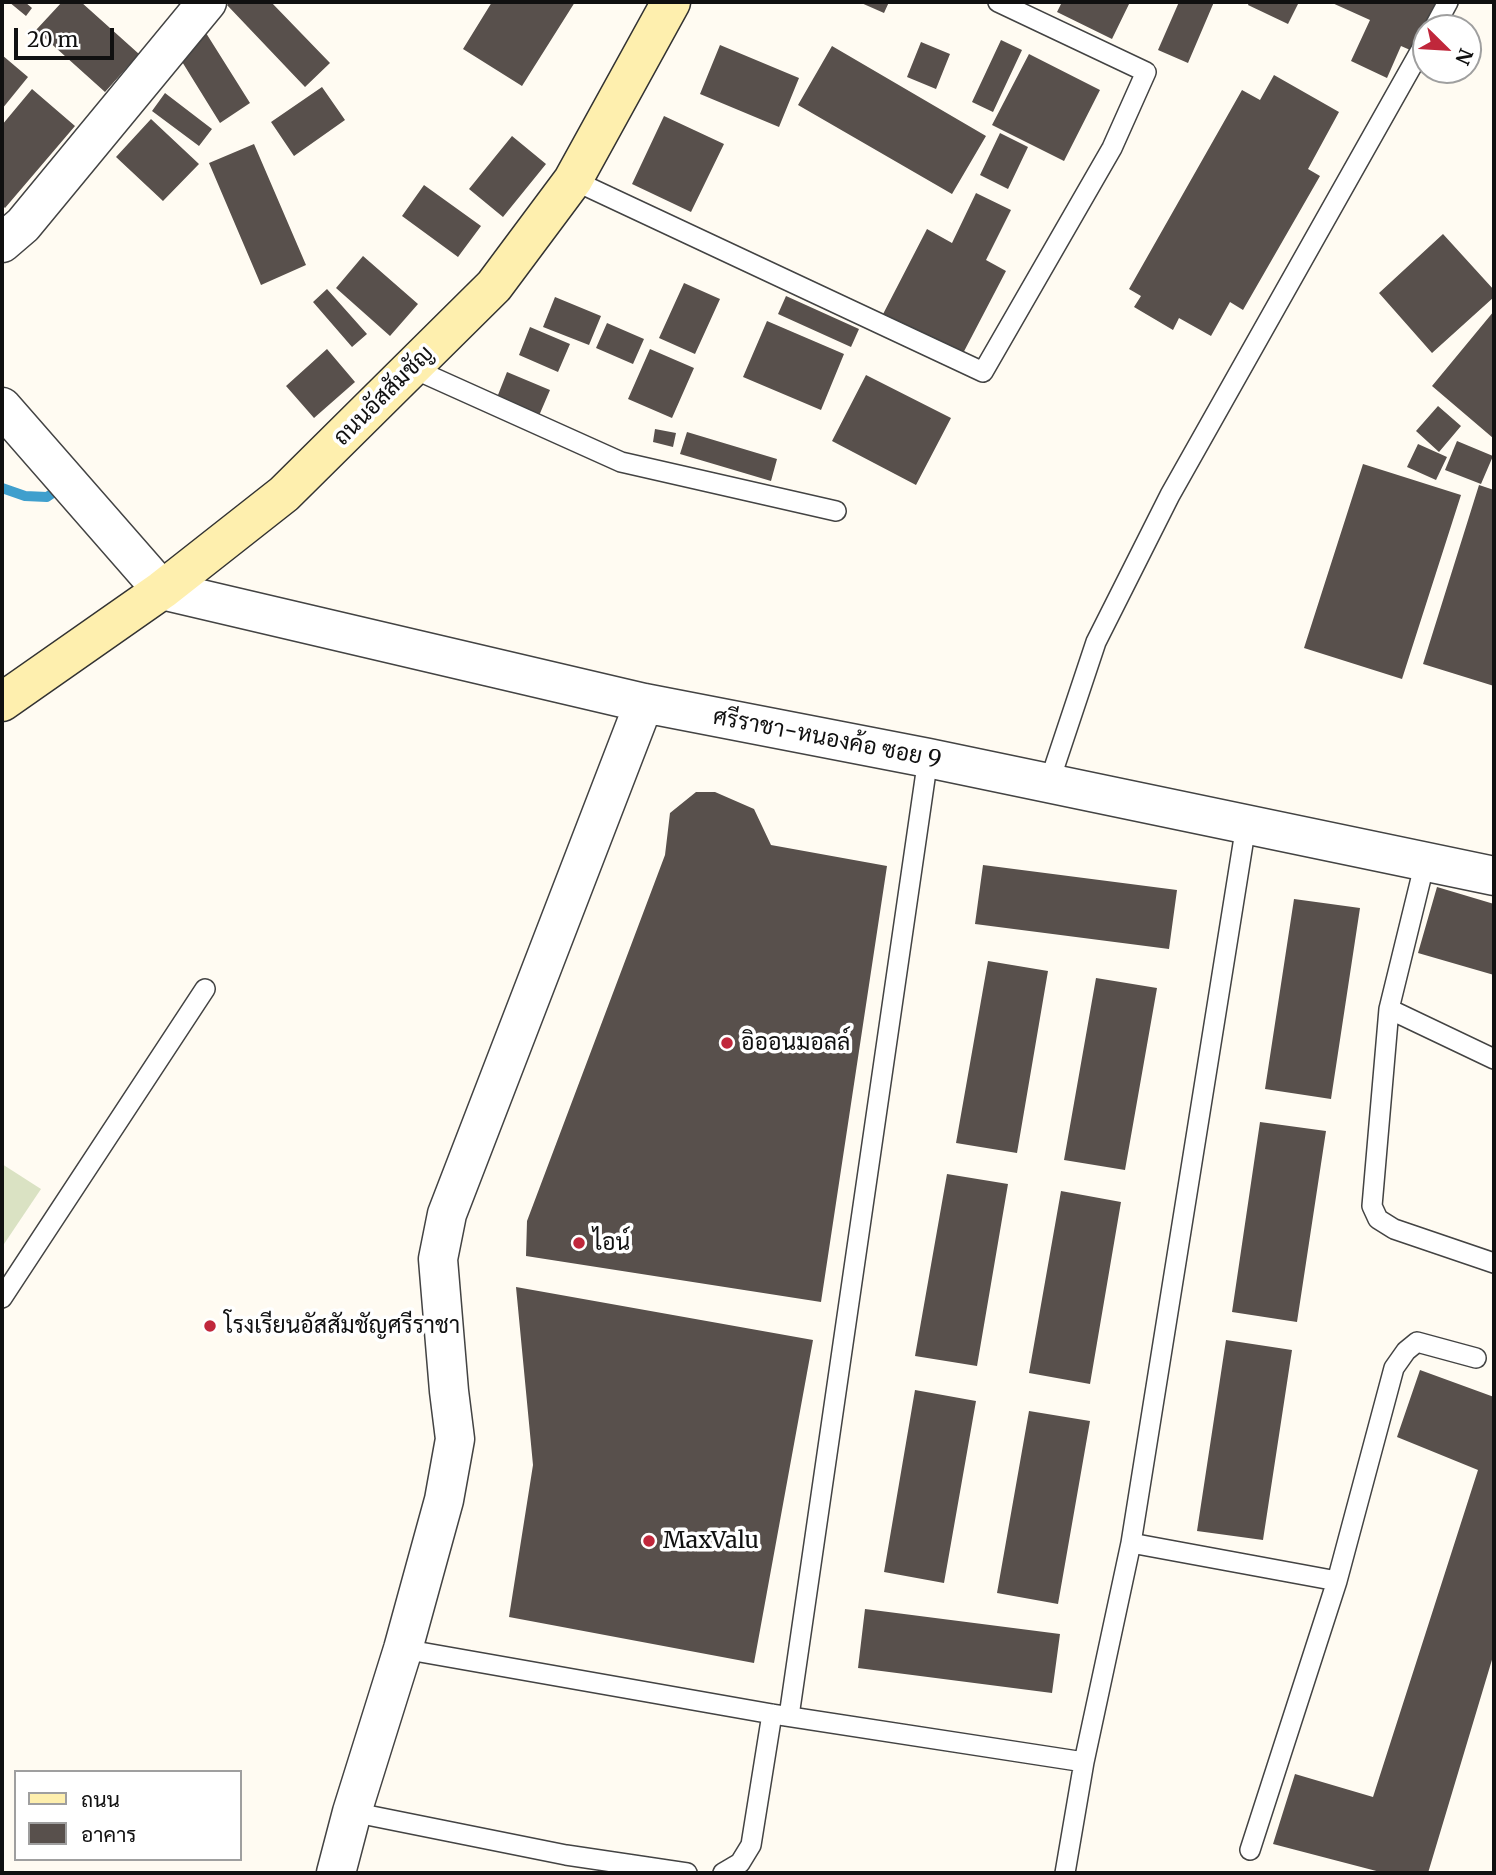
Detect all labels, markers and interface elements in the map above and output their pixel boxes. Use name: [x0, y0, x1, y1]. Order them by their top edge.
scale bar: [18, 14, 117, 58]
north arrow: [1412, 14, 1482, 84]
text: 20 m: [27, 26, 78, 53]
text: N: [1450, 45, 1478, 68]
street label: ถนนอัสสัมชัญ: [328, 340, 440, 452]
street label: ศรีราชา-หนองค้อ ซอย 9: [711, 703, 943, 775]
place label: อิออนมอลล์: [741, 1029, 850, 1057]
marker: อิออนมอลล์: [719, 1035, 735, 1051]
place label: ไอน์: [593, 1229, 630, 1257]
marker: ไอน์: [571, 1235, 587, 1251]
place label: โรงเรียนอัสสัมชัญศรีราชา: [224, 1312, 460, 1340]
marker: โรงเรียนอัสสัมชัญศรีราชา: [202, 1318, 218, 1334]
place label: MaxValu: [663, 1527, 759, 1555]
marker: MaxValu: [641, 1533, 657, 1549]
legend: [14, 1770, 242, 1861]
text: ถนน: [81, 1786, 120, 1813]
text: อาคาร: [81, 1821, 137, 1848]

